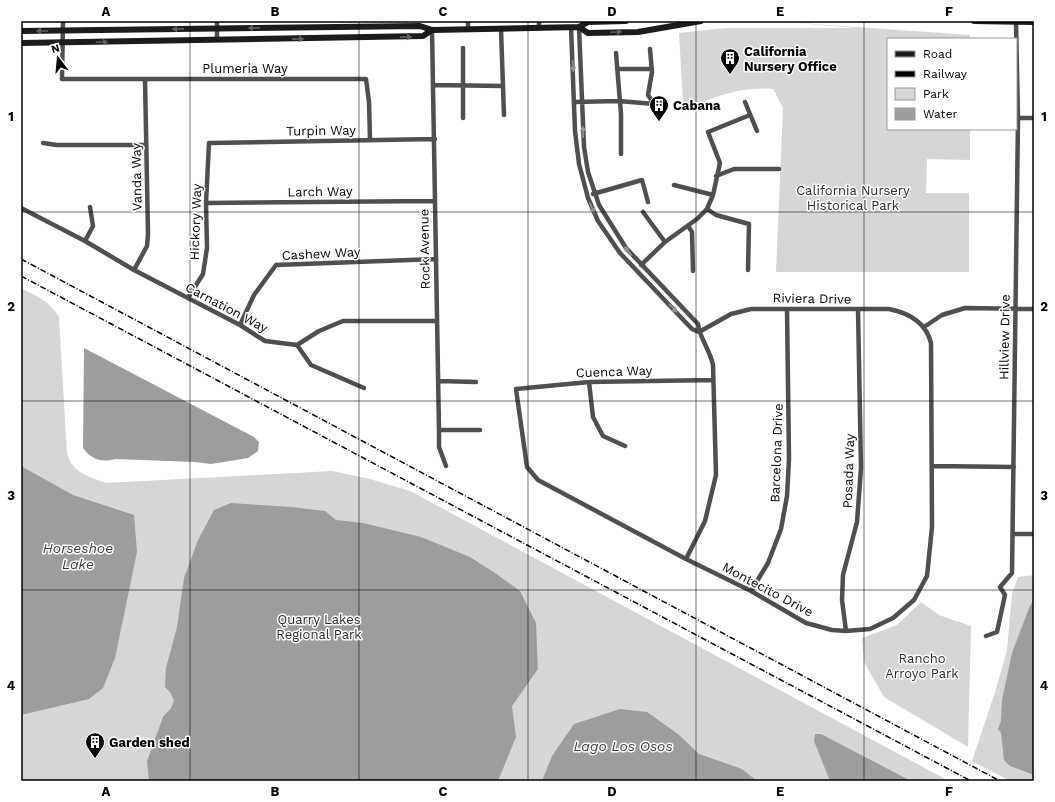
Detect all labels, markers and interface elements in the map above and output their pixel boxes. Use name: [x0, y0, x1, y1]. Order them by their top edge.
text: A: [102, 4, 111, 19]
text: B: [271, 4, 280, 19]
text: C: [439, 4, 448, 19]
text: D: [607, 4, 617, 19]
text: E: [776, 4, 784, 19]
text: F: [945, 4, 953, 19]
one-way arrow: [247, 25, 260, 31]
one-way arrow: [171, 26, 184, 32]
one-way arrow: [35, 28, 48, 34]
one-way arrow: [610, 29, 622, 36]
one-way arrow: [400, 33, 412, 40]
one-way arrow: [292, 35, 304, 42]
north arrow: [38, 38, 78, 78]
legend: [887, 38, 1017, 130]
one-way arrow: [96, 39, 109, 45]
text: N: [50, 41, 61, 56]
place label: California Nursery Office: [744, 44, 837, 74]
building icon: California Nursery Office: [719, 47, 741, 75]
text: Road: [923, 47, 952, 61]
one-way arrow: [569, 60, 576, 72]
street label: Plumeria Way: [202, 61, 288, 76]
text: Railway: [923, 67, 968, 81]
text: Park: [923, 87, 949, 101]
building icon: Cabana: [648, 94, 670, 122]
place label: Cabana: [673, 98, 721, 113]
text: Water: [923, 107, 958, 121]
text: 1: [8, 109, 14, 124]
text: 1: [1041, 109, 1047, 124]
street label: Turpin Way: [286, 122, 356, 139]
one-way arrow: [580, 125, 586, 138]
street label: Vanda Way: [128, 143, 145, 211]
street label: Hickory Way: [187, 183, 204, 261]
street label: Larch Way: [287, 183, 353, 200]
park label: California Nursery Historical Park: [796, 183, 910, 213]
one-way arrow: [589, 202, 595, 214]
street label: Rock Avenue: [416, 209, 433, 289]
street label: Cashew Way: [281, 244, 361, 263]
one-way arrow: [624, 246, 633, 256]
street label: Carnation Way: [183, 279, 271, 336]
street label: Riviera Drive: [773, 290, 851, 307]
street label: Hillview Drive: [996, 294, 1013, 380]
text: 2: [7, 299, 15, 314]
text: 2: [1040, 299, 1048, 314]
one-way arrow: [668, 303, 678, 313]
street label: Cuenca Way: [575, 363, 653, 380]
street label: Barcelona Drive: [767, 403, 786, 503]
street label: Posada Way: [840, 433, 857, 509]
text: 3: [7, 488, 15, 503]
text: 3: [1040, 488, 1048, 503]
water label: Horseshoe Lake: [43, 540, 113, 572]
street label: Montecito Drive: [720, 559, 816, 620]
park label: Quarry Lakes Regional Park: [276, 612, 362, 642]
park label: Rancho Arroyo Park: [885, 651, 959, 681]
text: 4: [7, 678, 16, 693]
text: 4: [1040, 678, 1049, 693]
building icon: Garden shed: [84, 731, 106, 759]
place label: Garden shed: [109, 735, 190, 750]
water label: Lago Los Osos: [573, 738, 673, 754]
text: A: [102, 784, 111, 799]
text: B: [271, 784, 280, 799]
text: C: [439, 784, 448, 799]
text: D: [607, 784, 617, 799]
text: E: [776, 784, 784, 799]
text: F: [945, 784, 953, 799]

